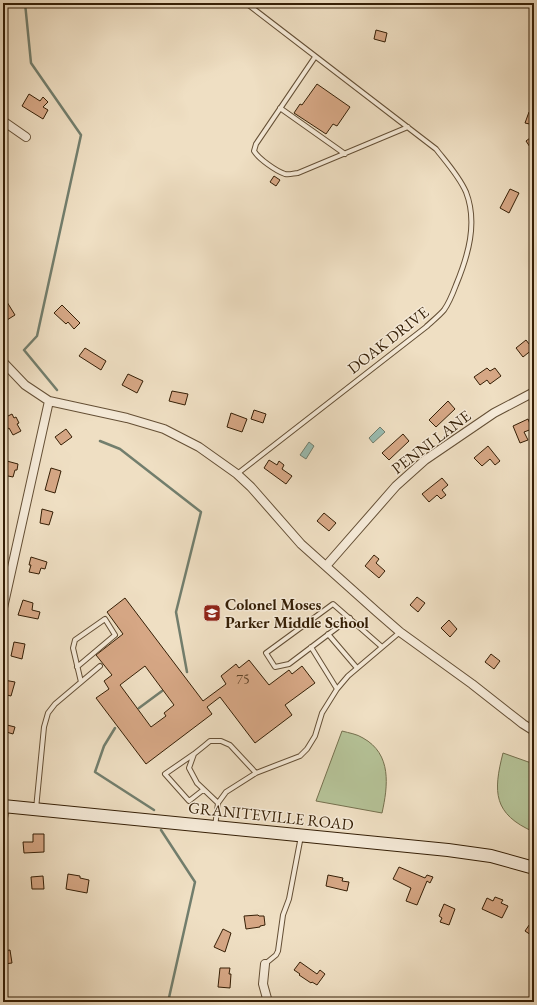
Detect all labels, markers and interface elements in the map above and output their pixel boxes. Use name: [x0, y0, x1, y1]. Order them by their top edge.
street label: DOAK DRIVE: [343, 302, 433, 378]
street label: PENNI LANE: [387, 405, 475, 479]
place label: Colonel Moses Parker Middle School: [225, 594, 369, 633]
school or university icon: Colonel Moses Parker Middle School: [202, 603, 222, 623]
house number: 75: [236, 670, 250, 688]
street label: GRANITEVILLE ROAD: [187, 797, 355, 835]

